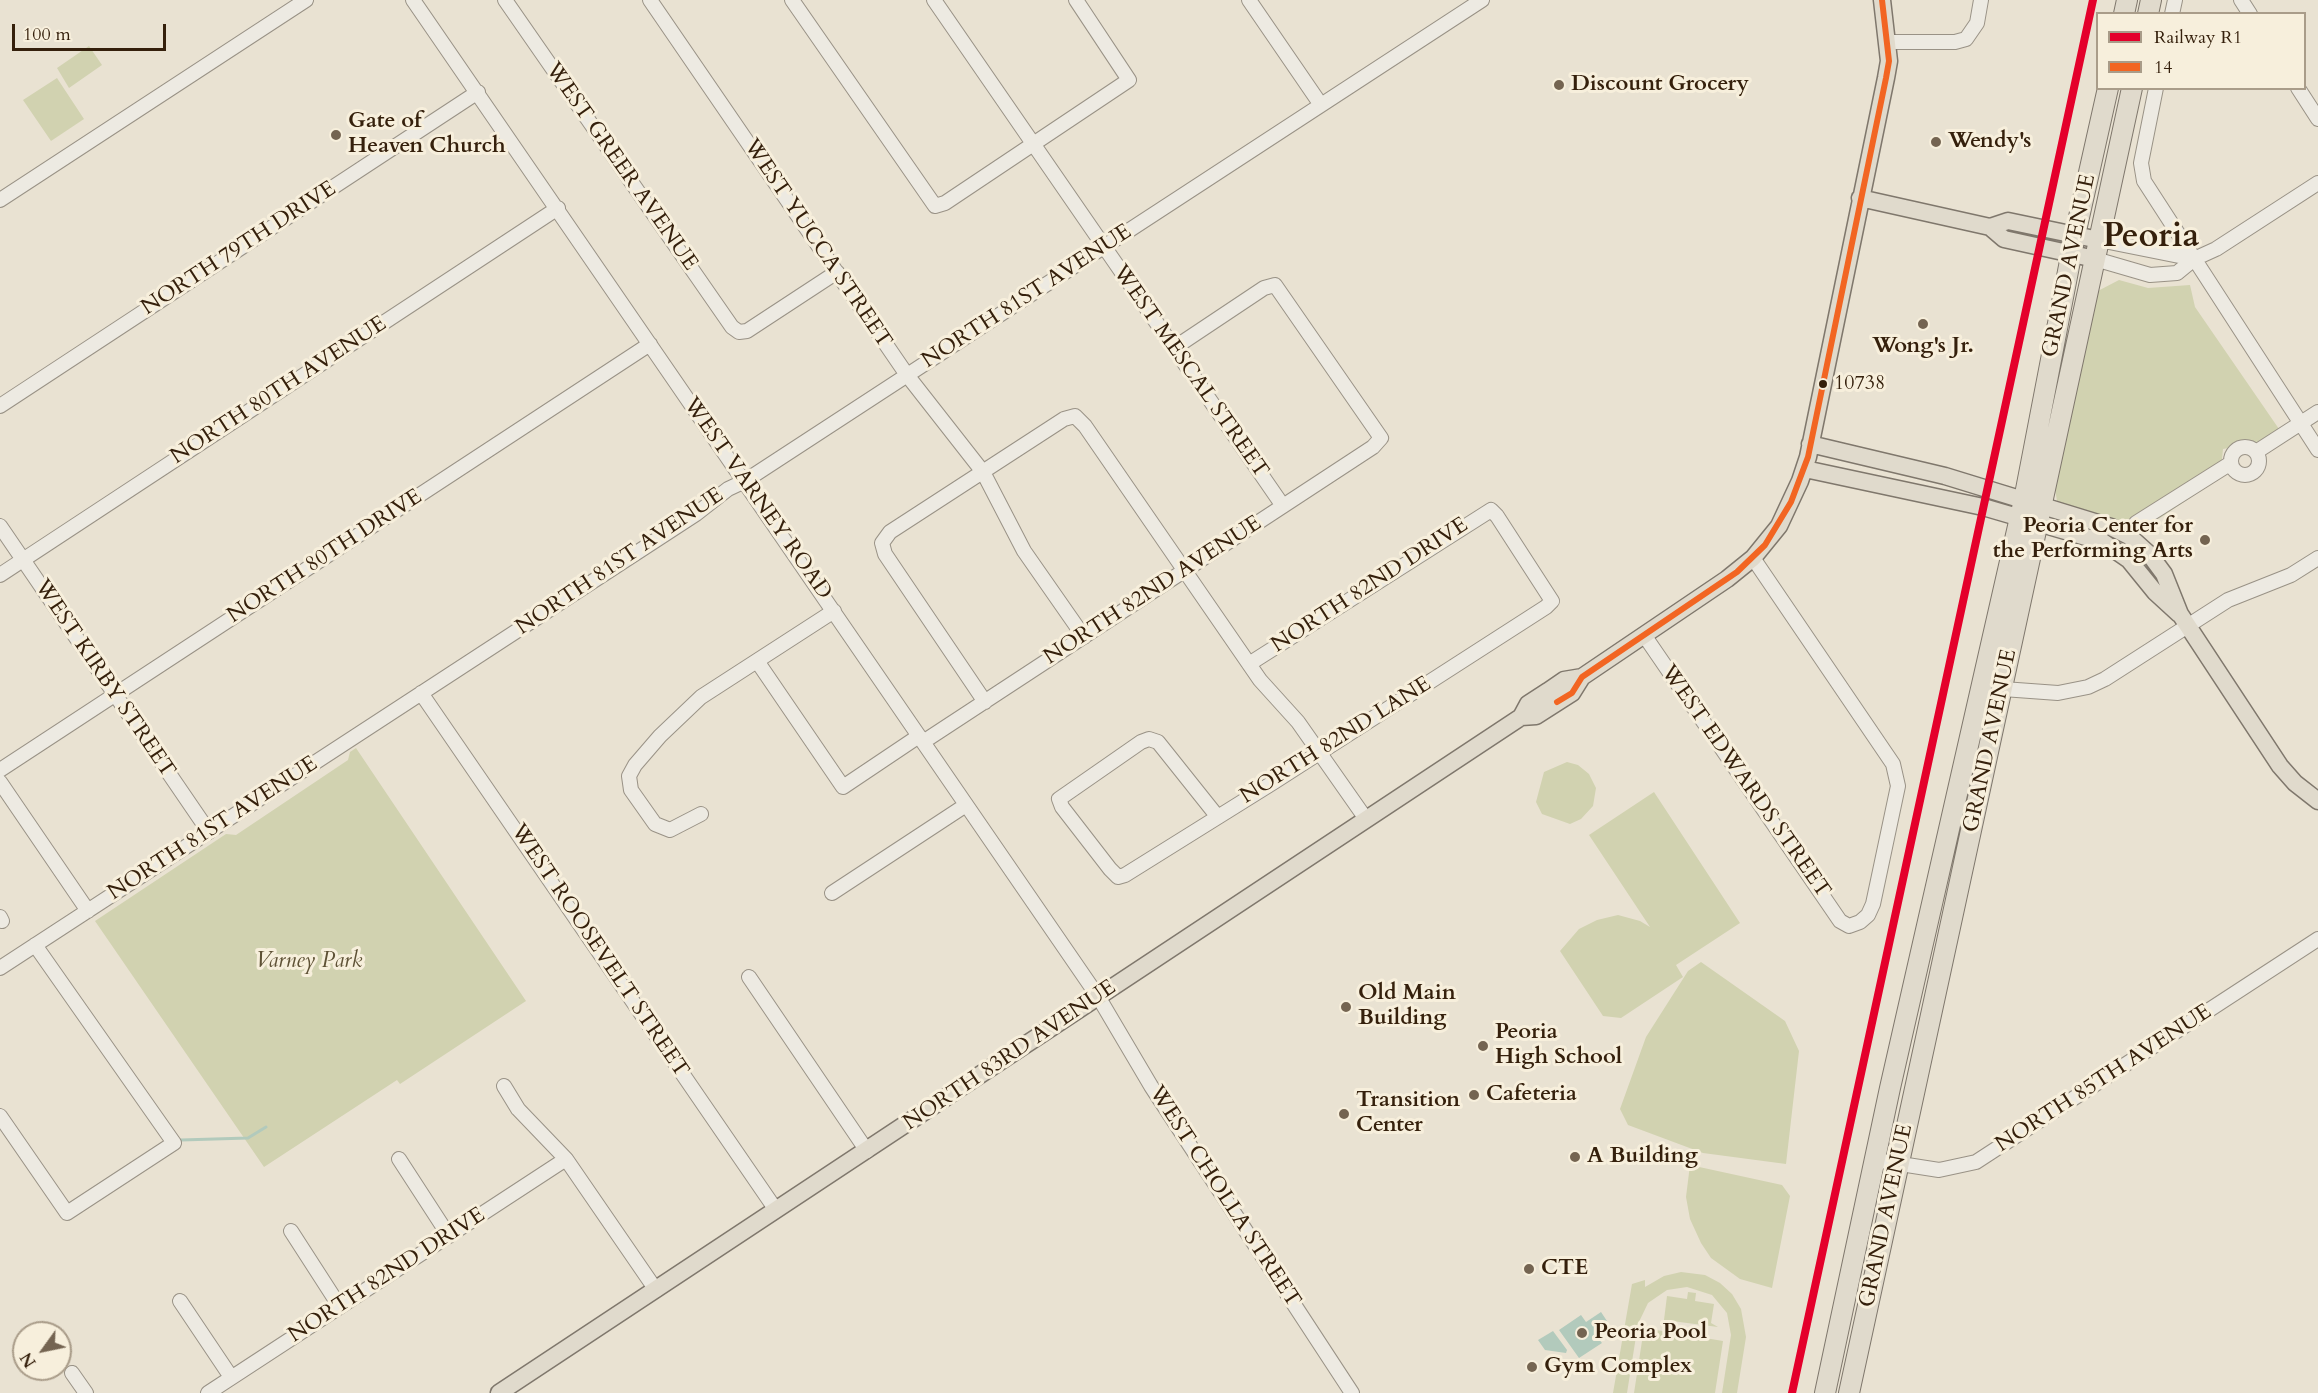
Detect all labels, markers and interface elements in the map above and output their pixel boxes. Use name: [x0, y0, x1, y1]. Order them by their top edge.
scale bar: [15, 12, 170, 50]
legend: [2096, 12, 2306, 90]
text: 100 m: [23, 22, 71, 47]
text: Railway R1: [2154, 25, 2242, 50]
text: 14: [2154, 55, 2172, 80]
street label: WEST GREER AVENUE: [539, 58, 703, 276]
place label: Discount Grocery: [1571, 72, 1749, 98]
marker: Discount Grocery: [1552, 78, 1566, 92]
place label: Gate of Heaven Church: [348, 109, 506, 160]
marker: Gate of Heaven Church: [329, 128, 343, 142]
place label: Wendy's: [1948, 129, 2031, 155]
street label: WEST YUCCA STREET: [737, 135, 897, 353]
marker: Wendy's: [1929, 135, 1943, 149]
street label: GRAND AVENUE: [2038, 172, 2102, 360]
street label: NORTH 79TH DRIVE: [137, 176, 341, 322]
district label: Peoria: [2103, 218, 2199, 258]
street label: NORTH 81ST AVENUE: [917, 219, 1137, 375]
street label: WEST MESCAL STREET: [1106, 261, 1274, 483]
street label: NORTH 80TH AVENUE: [166, 311, 392, 471]
marker: Wong's Jr.: [1916, 317, 1930, 331]
place label: Wong's Jr.: [1872, 334, 1974, 360]
place label: 10738: [1834, 372, 1885, 396]
marker: 10738: [1817, 378, 1829, 390]
street label: WEST VARNEY ROAD: [677, 393, 837, 605]
street label: NORTH 81ST AVENUE: [511, 483, 729, 641]
street label: NORTH 80TH DRIVE: [223, 484, 427, 630]
street label: NORTH 82ND AVENUE: [1039, 511, 1267, 671]
street label: NORTH 82ND DRIVE: [1267, 513, 1473, 659]
place label: Peoria Center for the Performing Arts: [1993, 514, 2193, 566]
marker: Peoria Center for the Performing Arts: [2198, 533, 2212, 547]
street label: WEST KIRBY STREET: [28, 575, 180, 783]
street label: GRAND AVENUE: [1959, 647, 2023, 835]
street label: WEST EDWARDS STREET: [1654, 661, 1836, 903]
street label: NORTH 82ND LANE: [1236, 672, 1436, 810]
street label: NORTH 81ST AVENUE: [103, 751, 323, 907]
street label: WEST ROOSEVELT STREET: [504, 819, 694, 1083]
park label: Varney Park: [256, 949, 362, 975]
street label: NORTH 83RD AVENUE: [899, 975, 1121, 1137]
place label: Old Main Building: [1358, 981, 1456, 1032]
street label: NORTH 85TH AVENUE: [1991, 999, 2217, 1159]
marker: Old Main Building: [1339, 1000, 1353, 1014]
place label: Peoria High School: [1495, 1020, 1622, 1072]
marker: Peoria High School: [1476, 1039, 1490, 1053]
street label: WEST CHOLLA STREET: [1142, 1081, 1306, 1313]
place label: Cafeteria: [1486, 1082, 1577, 1108]
place label: Transition Center: [1356, 1088, 1460, 1140]
marker: Cafeteria: [1467, 1088, 1481, 1102]
marker: Transition Center: [1337, 1107, 1351, 1121]
street label: GRAND AVENUE: [1855, 1122, 1919, 1310]
place label: A Building: [1587, 1144, 1698, 1170]
marker: A Building: [1568, 1150, 1582, 1164]
street label: NORTH 82ND DRIVE: [284, 1203, 490, 1349]
place label: CTE: [1541, 1256, 1588, 1282]
marker: CTE: [1522, 1262, 1536, 1276]
place label: Peoria Pool: [1594, 1320, 1707, 1346]
north arrow: [12, 1321, 72, 1381]
marker: Peoria Pool: [1575, 1326, 1589, 1340]
text: N: [16, 1348, 42, 1372]
place label: Gym Complex: [1544, 1354, 1692, 1380]
marker: Gym Complex: [1525, 1360, 1539, 1374]

